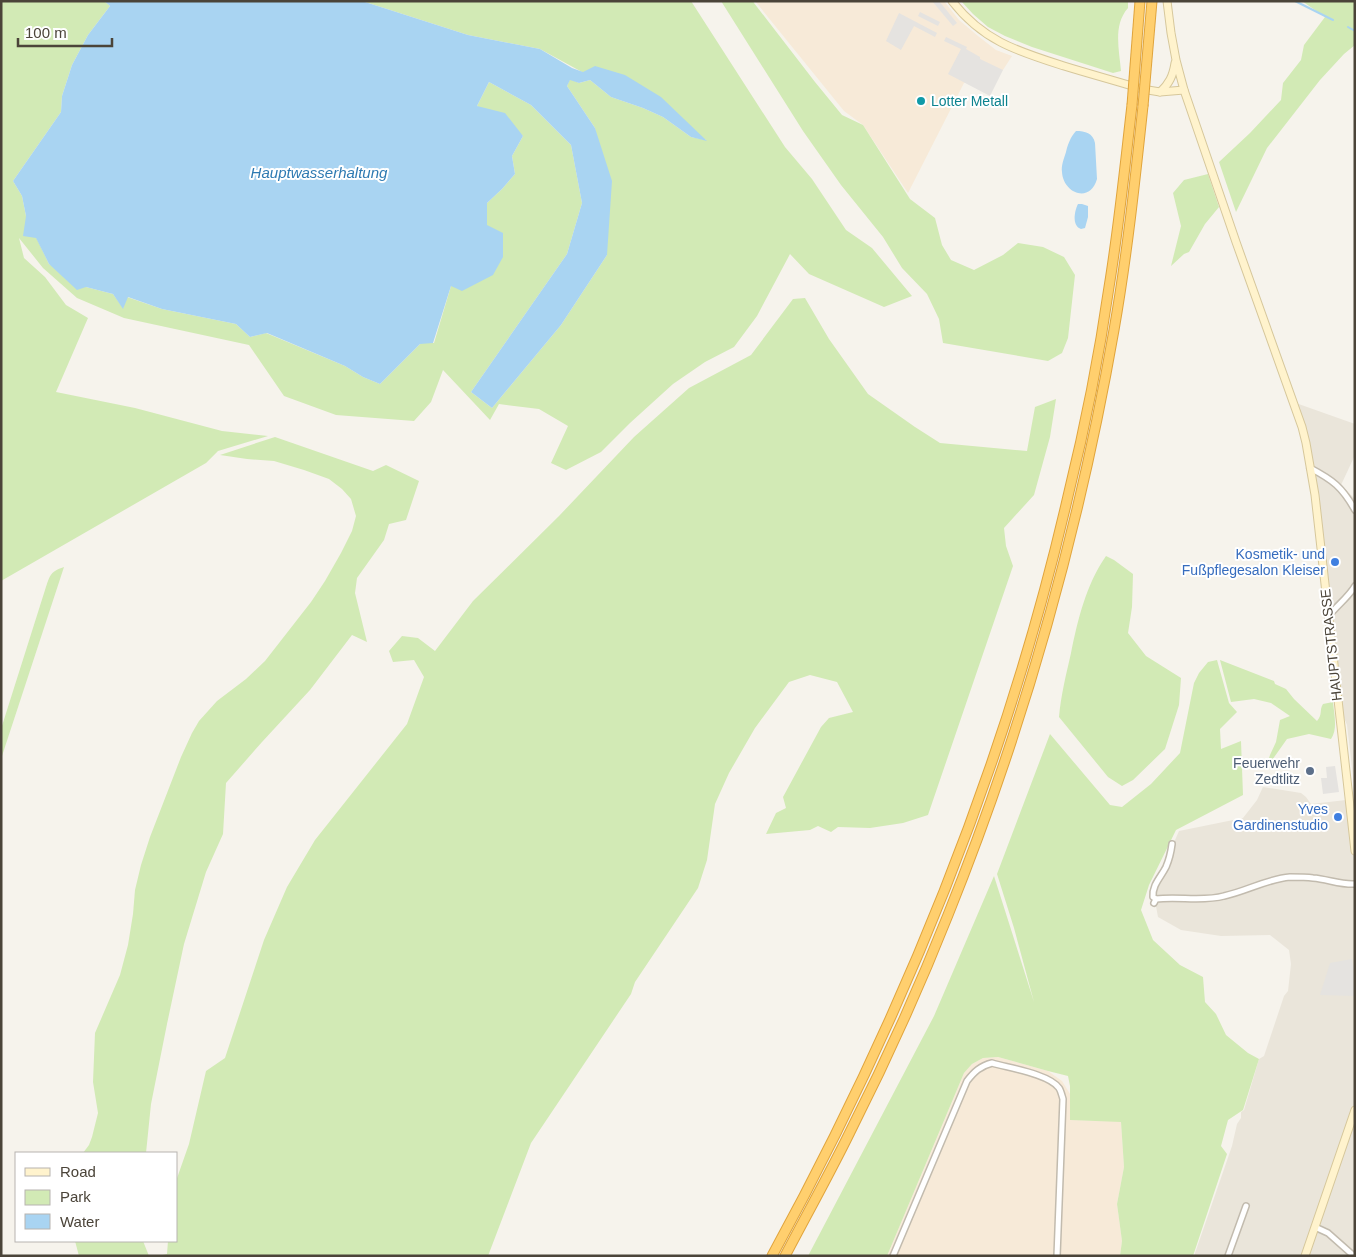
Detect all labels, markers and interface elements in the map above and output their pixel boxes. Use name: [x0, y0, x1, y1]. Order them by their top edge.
scale bar: [18, 15, 111, 47]
text: 100 m: [25, 24, 67, 41]
place label: Lotter Metall: [931, 93, 1008, 109]
marker: Lotter Metall: [915, 95, 927, 107]
water label: Hauptwasserhaltung: [251, 164, 388, 181]
place label: Kosmetik- und Fußpflegesalon Kleiser: [1182, 546, 1325, 578]
marker: Kosmetik- und Fußpflegesalon Kleiser: [1329, 556, 1341, 568]
street label: HAUPTSTRASSE: [1317, 588, 1345, 702]
place label: Feuerwehr Zedtlitz: [1233, 755, 1300, 787]
marker: Feuerwehr Zedtlitz: [1304, 765, 1316, 777]
place label: Yves Gardinenstudio: [1233, 801, 1328, 833]
marker: Yves Gardinenstudio: [1332, 811, 1344, 823]
legend: [15, 1152, 178, 1242]
text: Road: [60, 1163, 96, 1180]
text: Park: [60, 1188, 91, 1205]
text: Water: [60, 1213, 99, 1230]

